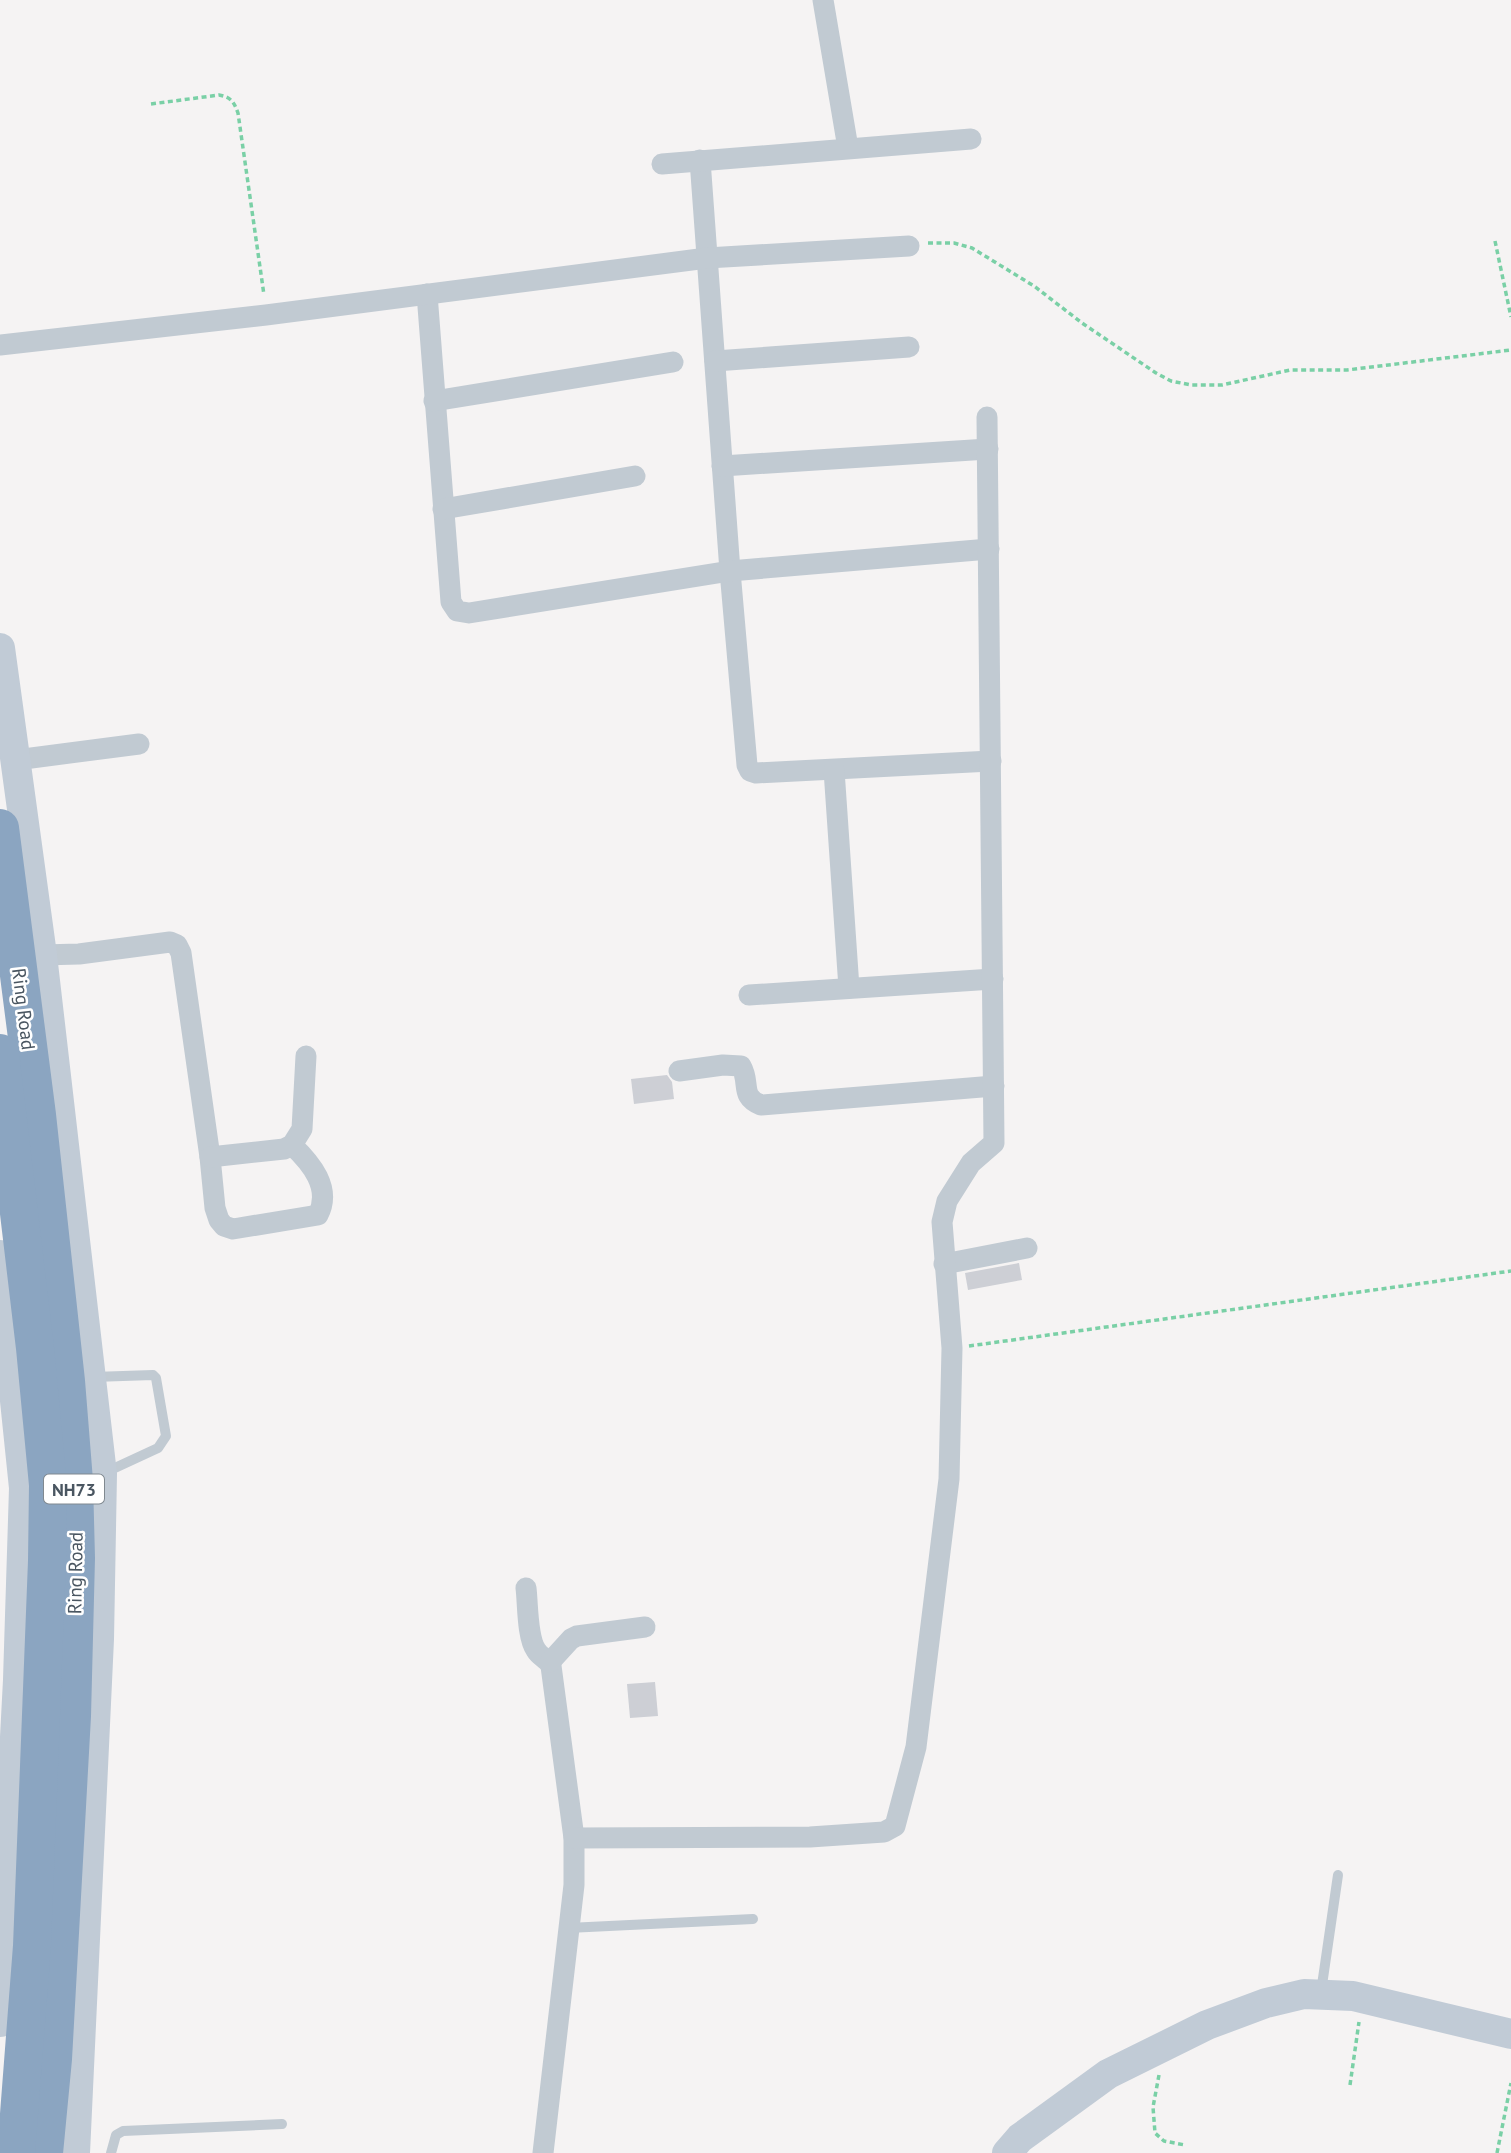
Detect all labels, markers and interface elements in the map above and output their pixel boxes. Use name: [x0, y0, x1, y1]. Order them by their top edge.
street label: Ring Road: [7, 967, 41, 1051]
road number: NH73: [44, 1474, 104, 1504]
street label: Ring Road: [62, 1532, 88, 1614]

